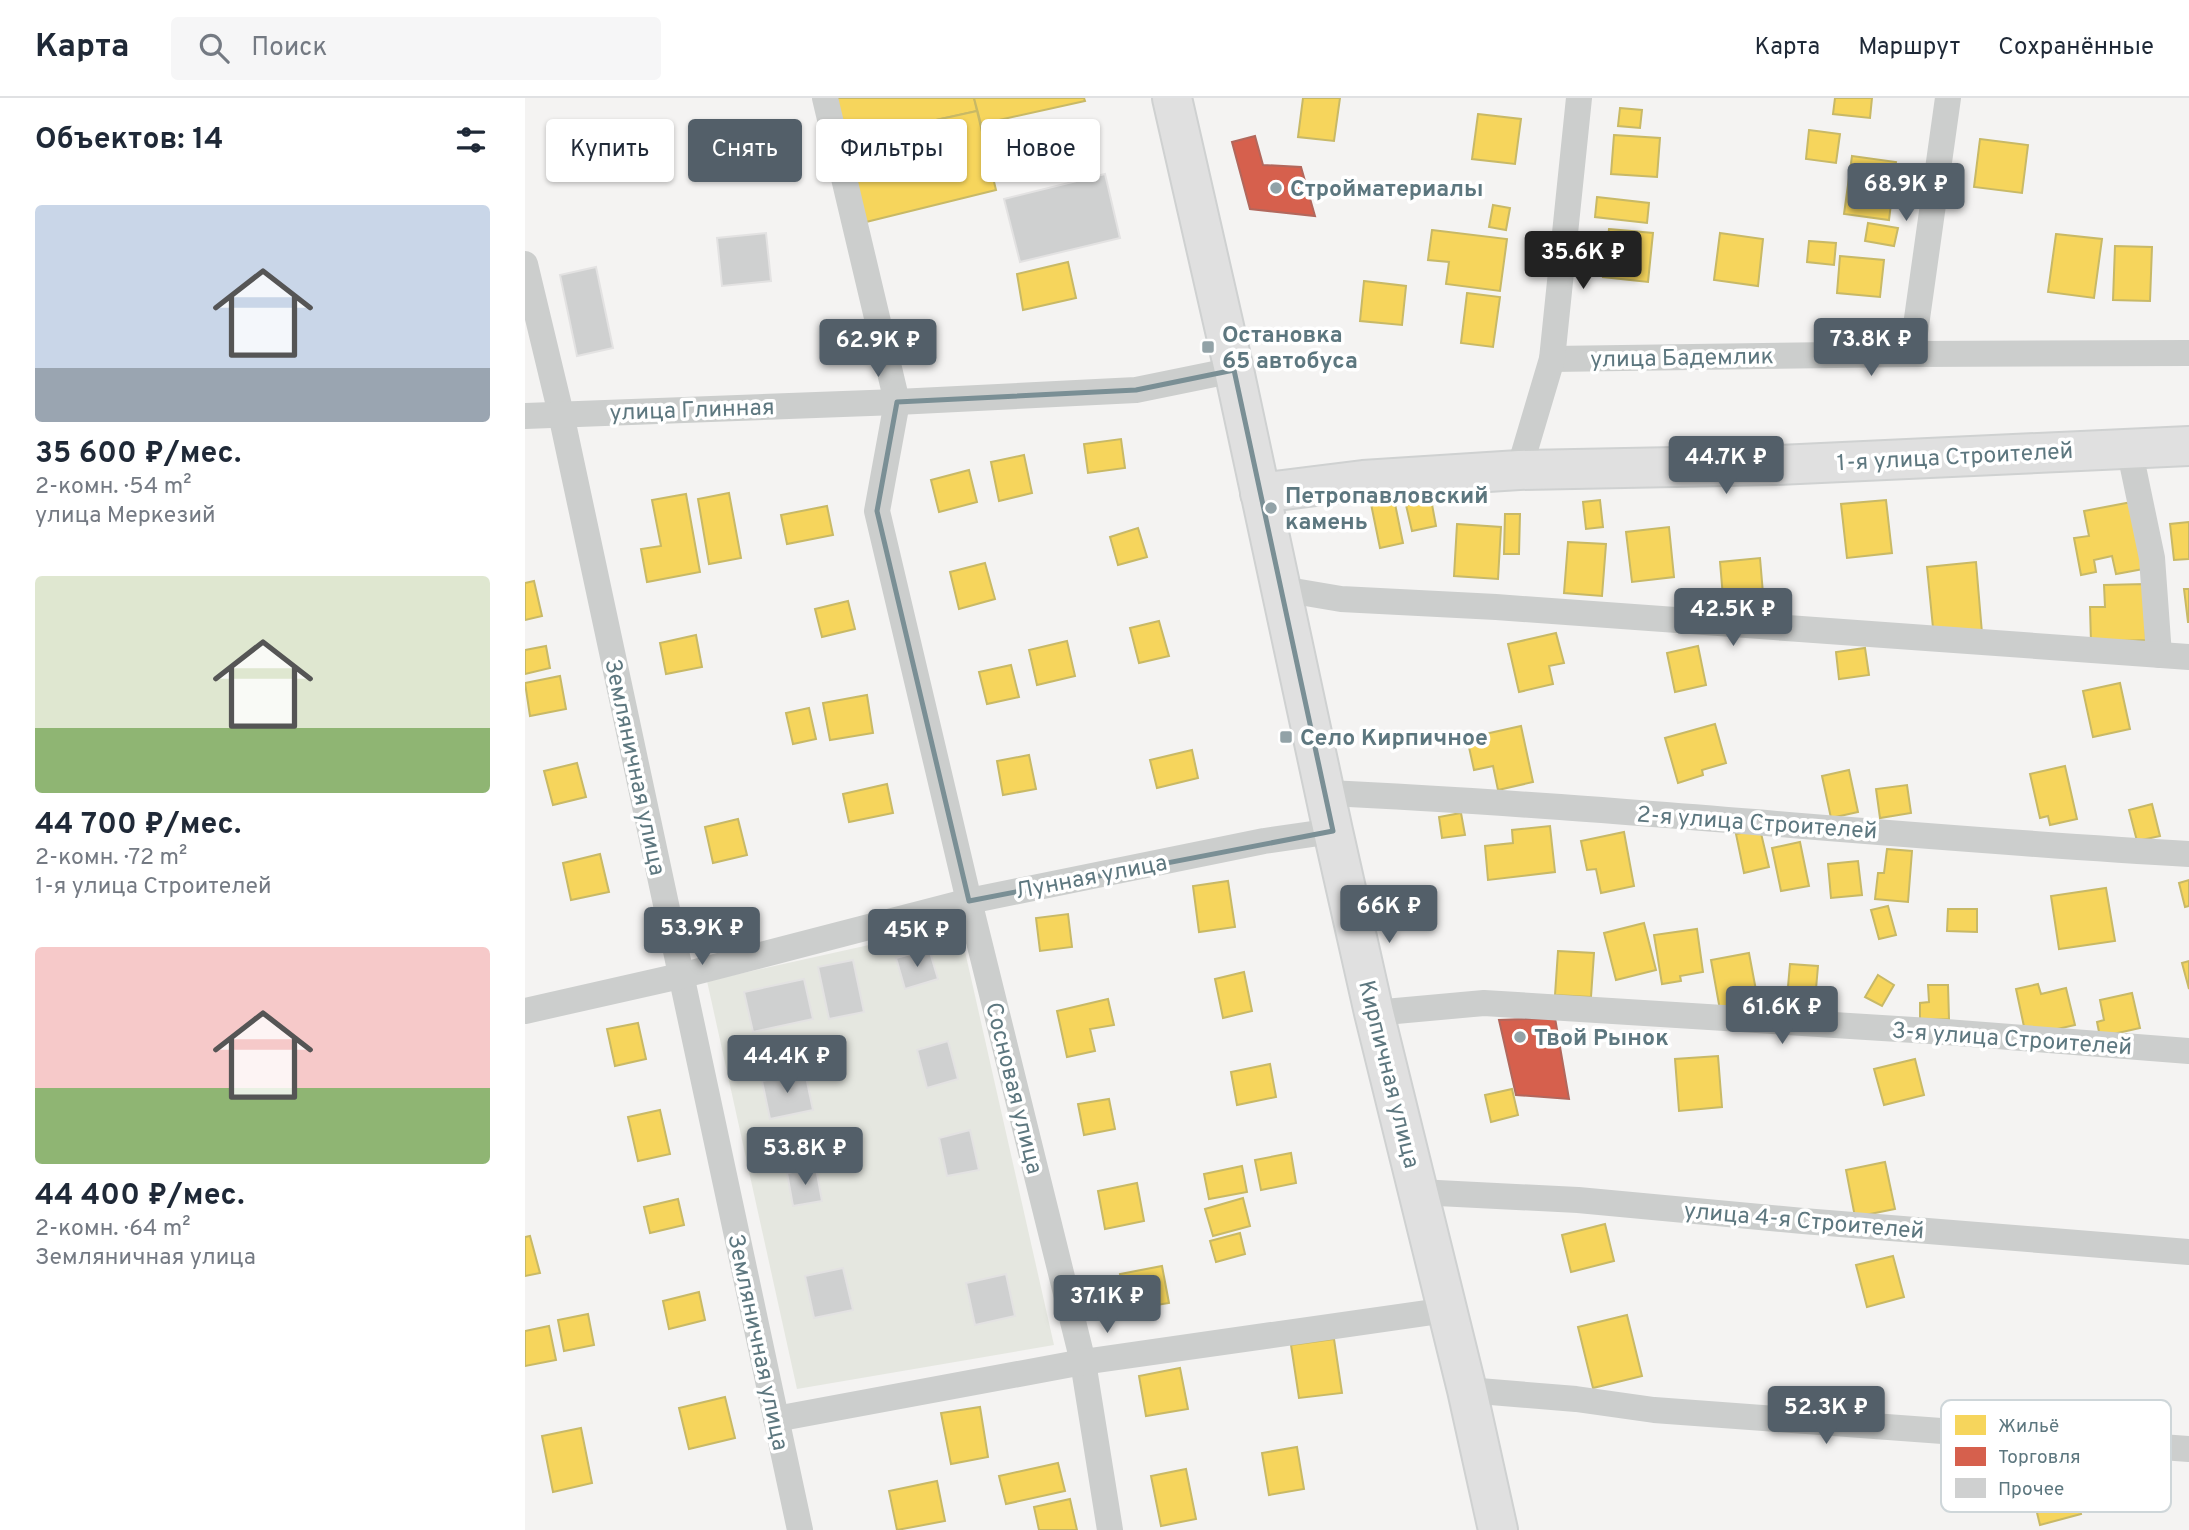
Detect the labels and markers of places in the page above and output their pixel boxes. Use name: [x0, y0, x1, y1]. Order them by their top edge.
pin: 68.9K ₽: [1841, 164, 1971, 223]
place label: Стройматериалы: [1290, 176, 1483, 205]
marker: Стройматериалы: [1268, 180, 1284, 196]
pin: 35.6K ₽: [1518, 232, 1648, 291]
pin: 73.8K ₽: [1806, 318, 1936, 378]
pin: 62.9K ₽: [813, 320, 943, 379]
place label: Остановка 65 автобуса: [1222, 322, 1358, 377]
marker: Остановка 65 автобуса: [1200, 339, 1216, 355]
pin: 44.7K ₽: [1661, 436, 1791, 496]
place label: Петропавловский камень: [1285, 483, 1489, 538]
marker: Петропавловский камень: [1263, 500, 1279, 516]
pin: 42.5K ₽: [1668, 588, 1798, 648]
place label: Село Кирпичное: [1300, 725, 1488, 754]
marker: Село Кирпичное: [1278, 729, 1294, 745]
pin: 66K ₽: [1340, 886, 1438, 945]
pin: 53.9K ₽: [637, 908, 767, 967]
pin: 45K ₽: [868, 910, 966, 969]
pin: 61.6K ₽: [1717, 986, 1847, 1046]
place label: Твой Рынок: [1534, 1025, 1669, 1054]
marker: Твой Рынок: [1512, 1029, 1528, 1045]
pin: 44.4K ₽: [722, 1035, 852, 1095]
pin: 53.8K ₽: [740, 1128, 870, 1187]
pin: 37.1K ₽: [1042, 1276, 1172, 1335]
pin: 52.3K ₽: [1761, 1386, 1891, 1446]

